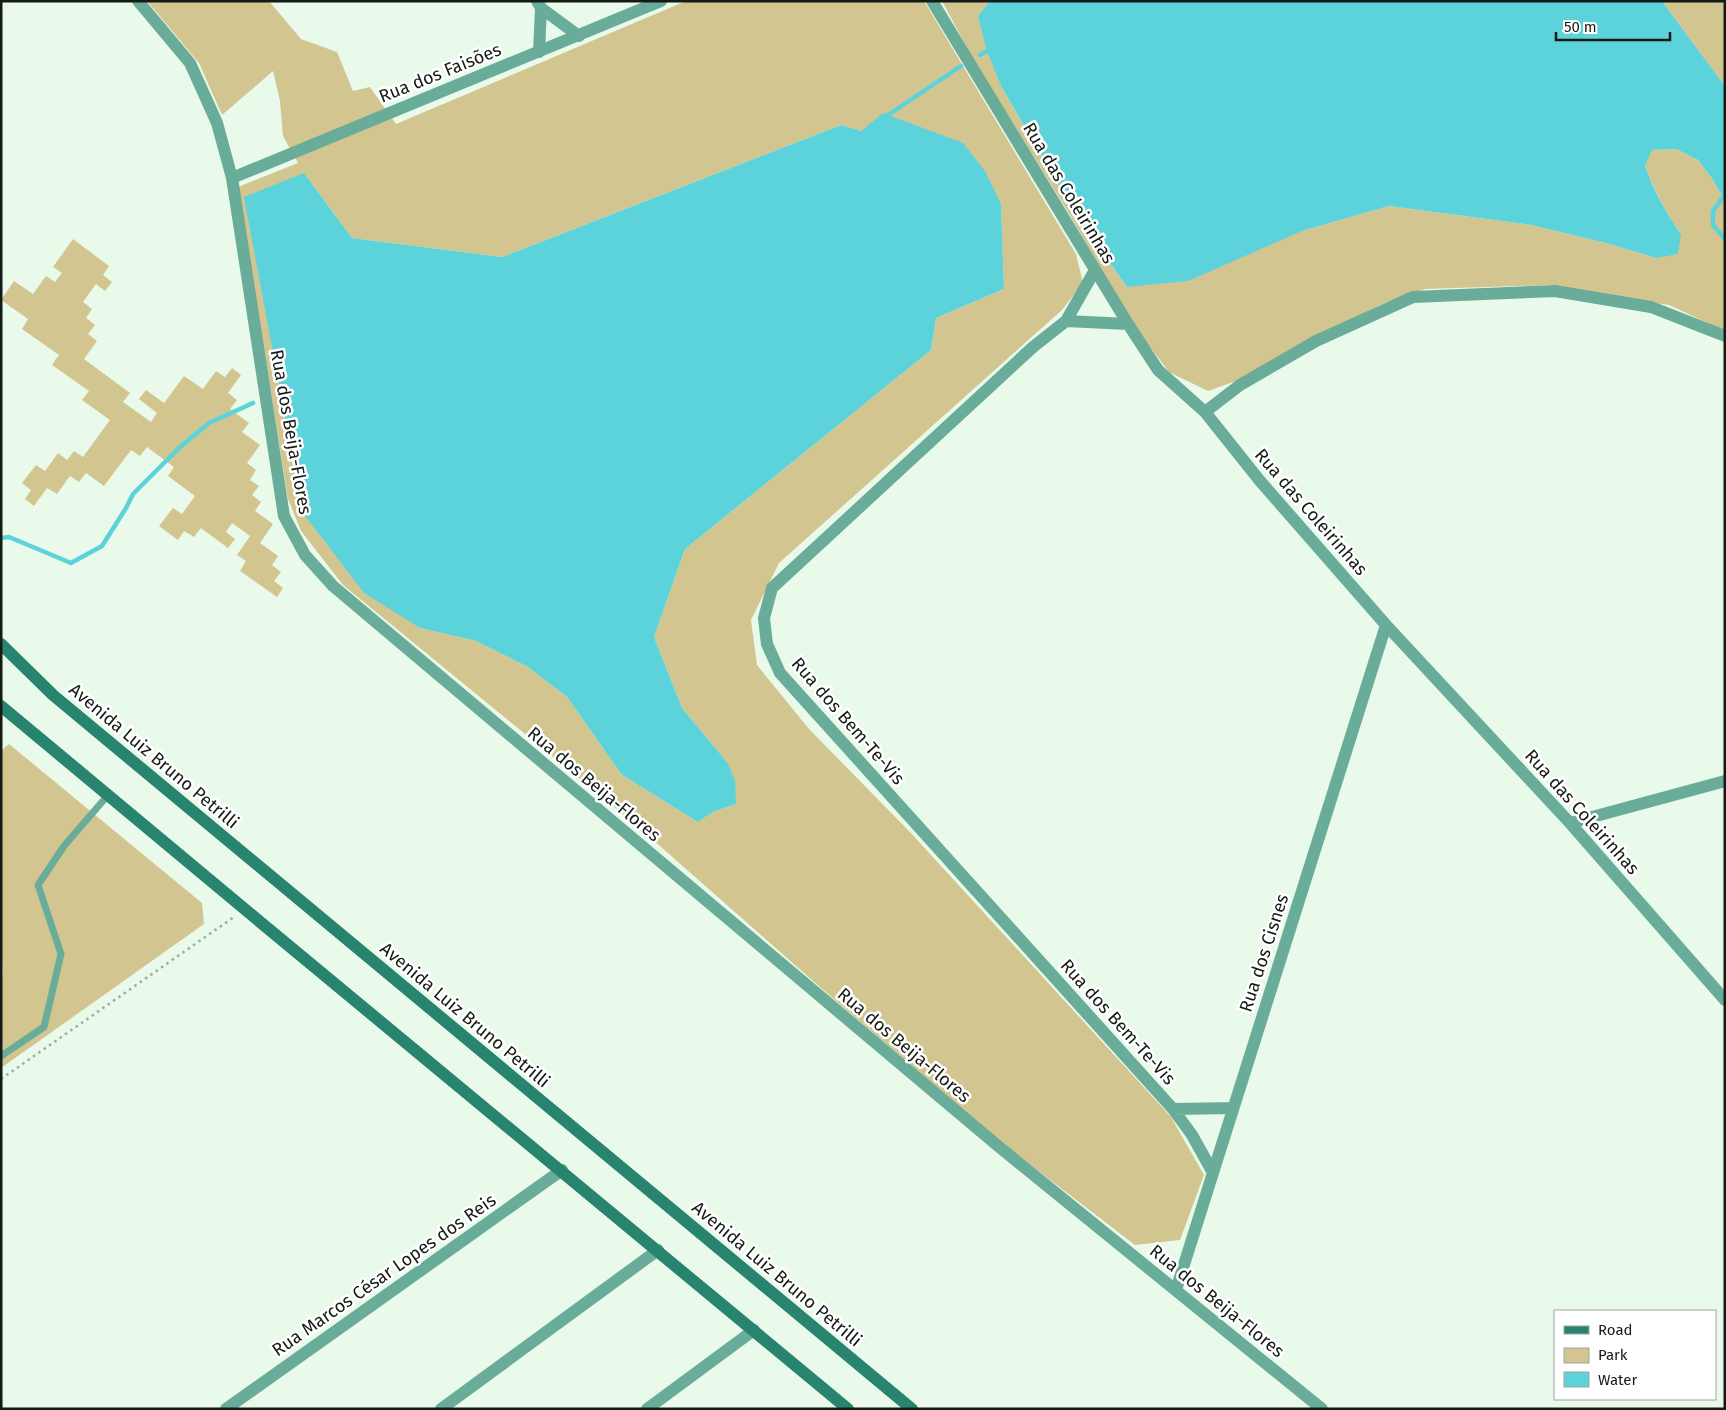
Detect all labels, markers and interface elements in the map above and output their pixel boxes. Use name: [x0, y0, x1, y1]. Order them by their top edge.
scale bar: [1556, 10, 1670, 42]
text: 50 m: [1564, 18, 1597, 36]
street label: Rua dos Faisões: [376, 38, 504, 108]
street label: Rua das Coleirinhas: [1018, 118, 1120, 268]
street label: Rua dos Beija-Flores: [266, 348, 316, 516]
street label: Rua das Coleirinhas: [1250, 444, 1372, 580]
street label: Rua dos Bem-Te-Vis: [787, 653, 909, 789]
street label: Avenida Luiz Bruno Petrilli: [65, 679, 243, 833]
street label: Rua dos Beija-Flores: [523, 722, 665, 846]
street label: Rua das Coleirinhas: [1520, 745, 1644, 879]
street label: Rua dos Cisnes: [1235, 891, 1293, 1015]
street label: Avenida Luiz Bruno Petrilli: [376, 938, 554, 1092]
street label: Rua dos Bem-Te-Vis: [1056, 955, 1180, 1089]
street label: Rua dos Beija-Flores: [833, 983, 975, 1107]
street label: Rua Marcos César Lopes dos Reis: [268, 1189, 500, 1361]
street label: Avenida Luiz Bruno Petrilli: [688, 1197, 866, 1351]
street label: Rua dos Beija-Flores: [1145, 1240, 1289, 1362]
legend: [1554, 1310, 1716, 1400]
text: Road: [1598, 1321, 1633, 1339]
text: Park: [1598, 1346, 1628, 1364]
text: Water: [1598, 1371, 1637, 1389]

